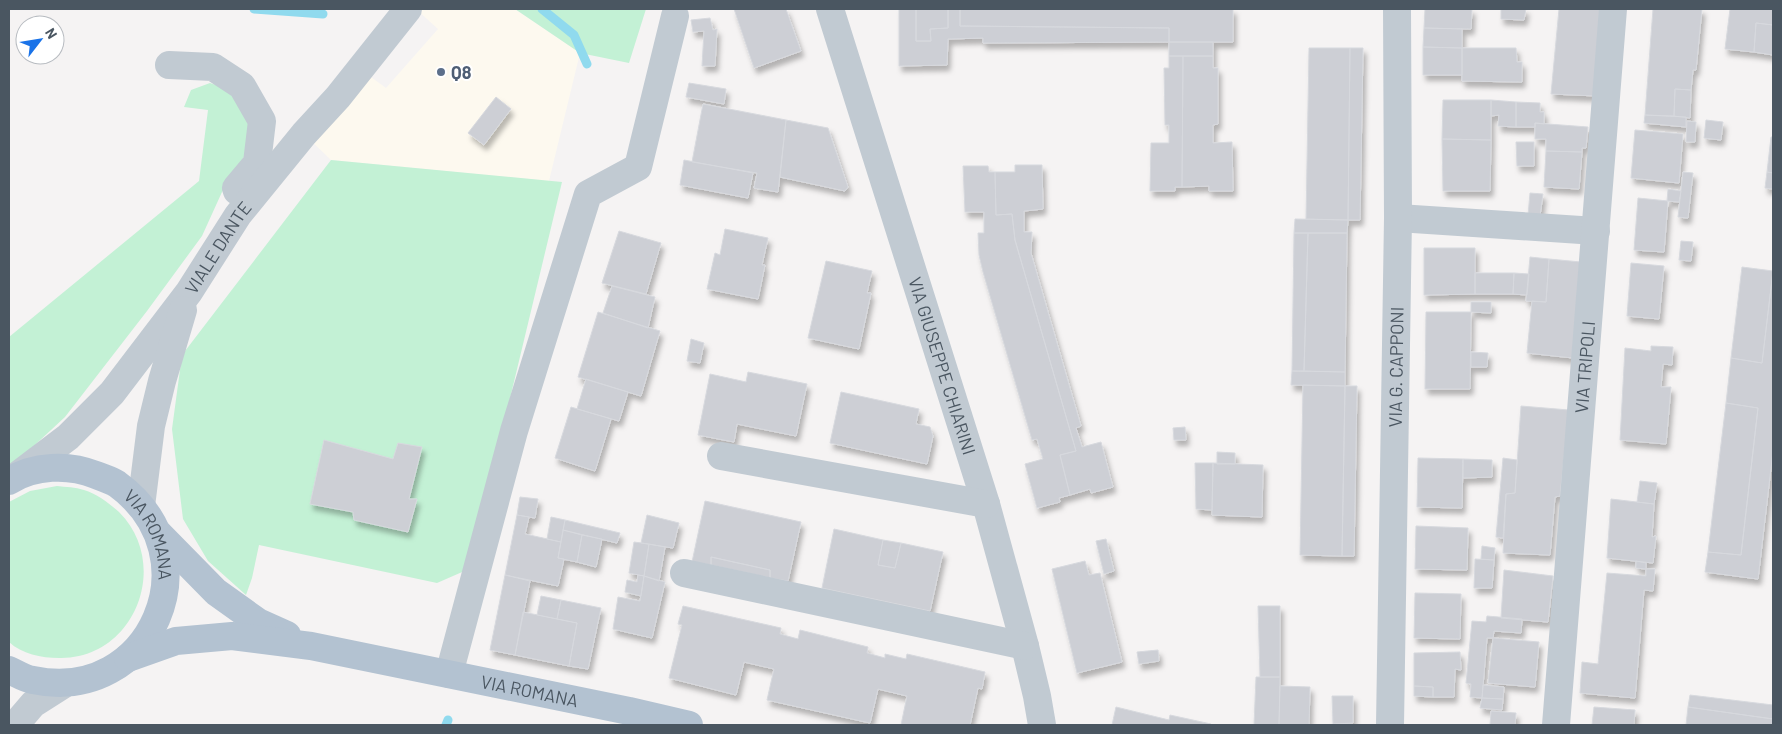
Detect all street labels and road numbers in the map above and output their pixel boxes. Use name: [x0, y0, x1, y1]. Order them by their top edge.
street label: VIALE DANTE: [180, 197, 256, 298]
street label: VIA GIUSEPPE CHIARINI: [904, 274, 981, 457]
street label: VIA G. CAPPONI: [1384, 307, 1408, 428]
street label: VIA TRIPOLI: [1570, 320, 1599, 414]
street label: VIA ROMANA: [120, 484, 176, 580]
street label: VIA ROMANA: [479, 670, 580, 711]

